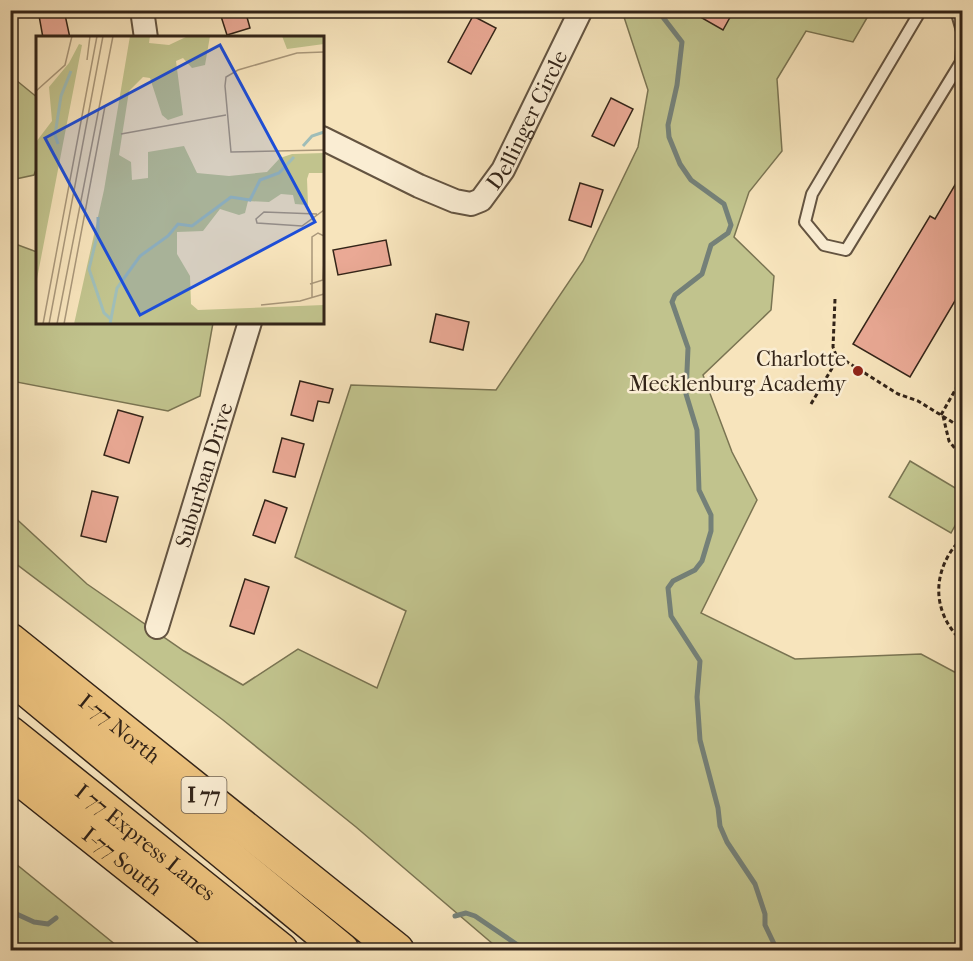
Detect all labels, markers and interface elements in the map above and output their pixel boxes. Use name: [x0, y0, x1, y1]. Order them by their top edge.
inset map: [36, 36, 324, 324]
street label: Dellinger Circle: [481, 46, 573, 195]
place label: Charlotte Mecklenburg Academy: [629, 346, 847, 397]
marker: Charlotte Mecklenburg Academy: [851, 364, 865, 378]
street label: Suburban Drive: [170, 400, 239, 551]
street label: I-77 North: [73, 688, 166, 770]
road number: I 77: [182, 777, 226, 813]
street label: I 77 Express Lanes: [70, 779, 221, 907]
street label: I-77 South: [77, 822, 168, 902]

